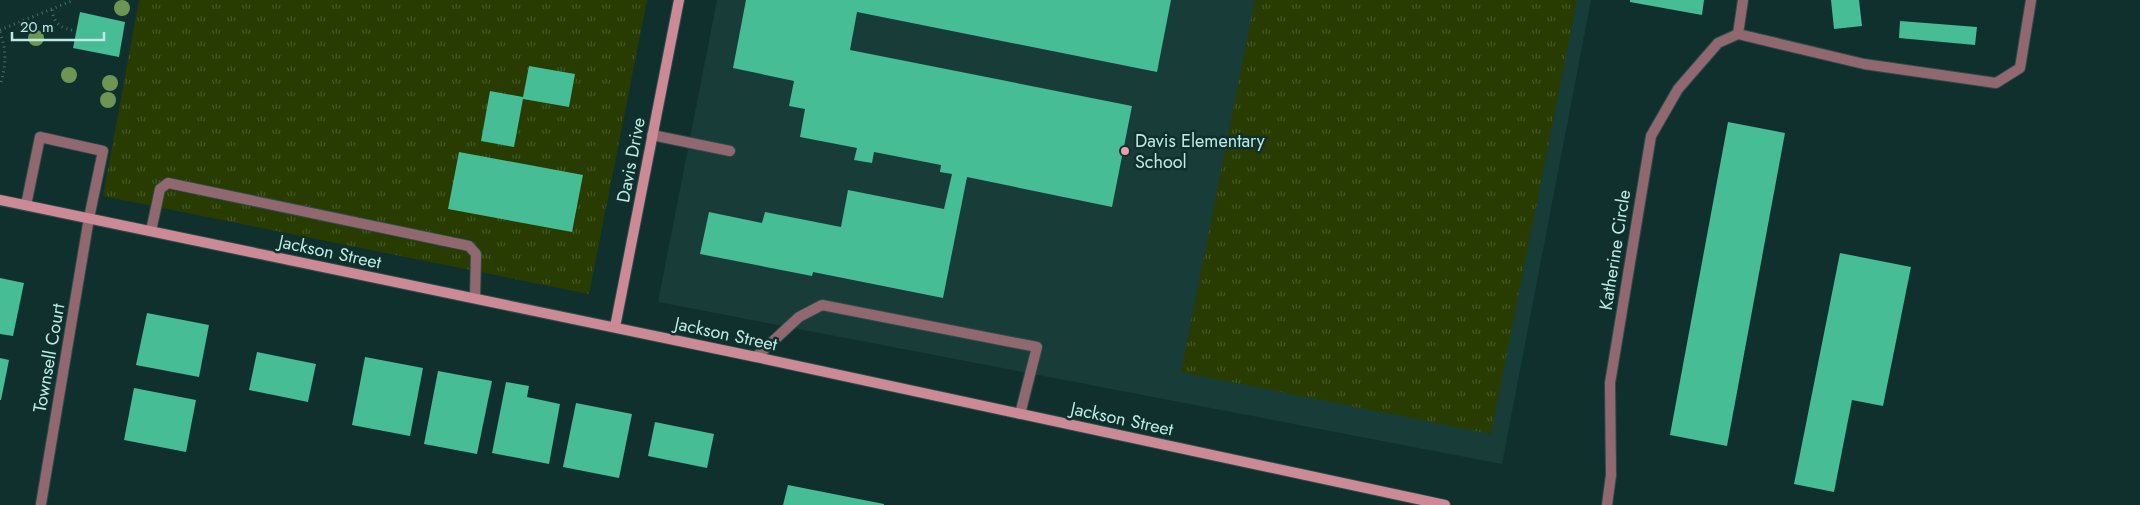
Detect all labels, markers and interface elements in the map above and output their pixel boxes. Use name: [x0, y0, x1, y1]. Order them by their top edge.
scale bar: [12, 10, 105, 42]
text: 20 m: [20, 16, 54, 38]
street label: Davis Drive: [610, 115, 652, 205]
place label: Davis Elementary School: [1135, 128, 1265, 175]
marker: Davis Elementary School: [1119, 145, 1131, 157]
street label: Katherine Circle: [1593, 188, 1637, 312]
street label: Jackson Street: [274, 228, 384, 276]
street label: Townsell Court: [27, 301, 71, 414]
street label: Jackson Street: [670, 310, 780, 358]
street label: Jackson Street: [1066, 395, 1176, 443]

